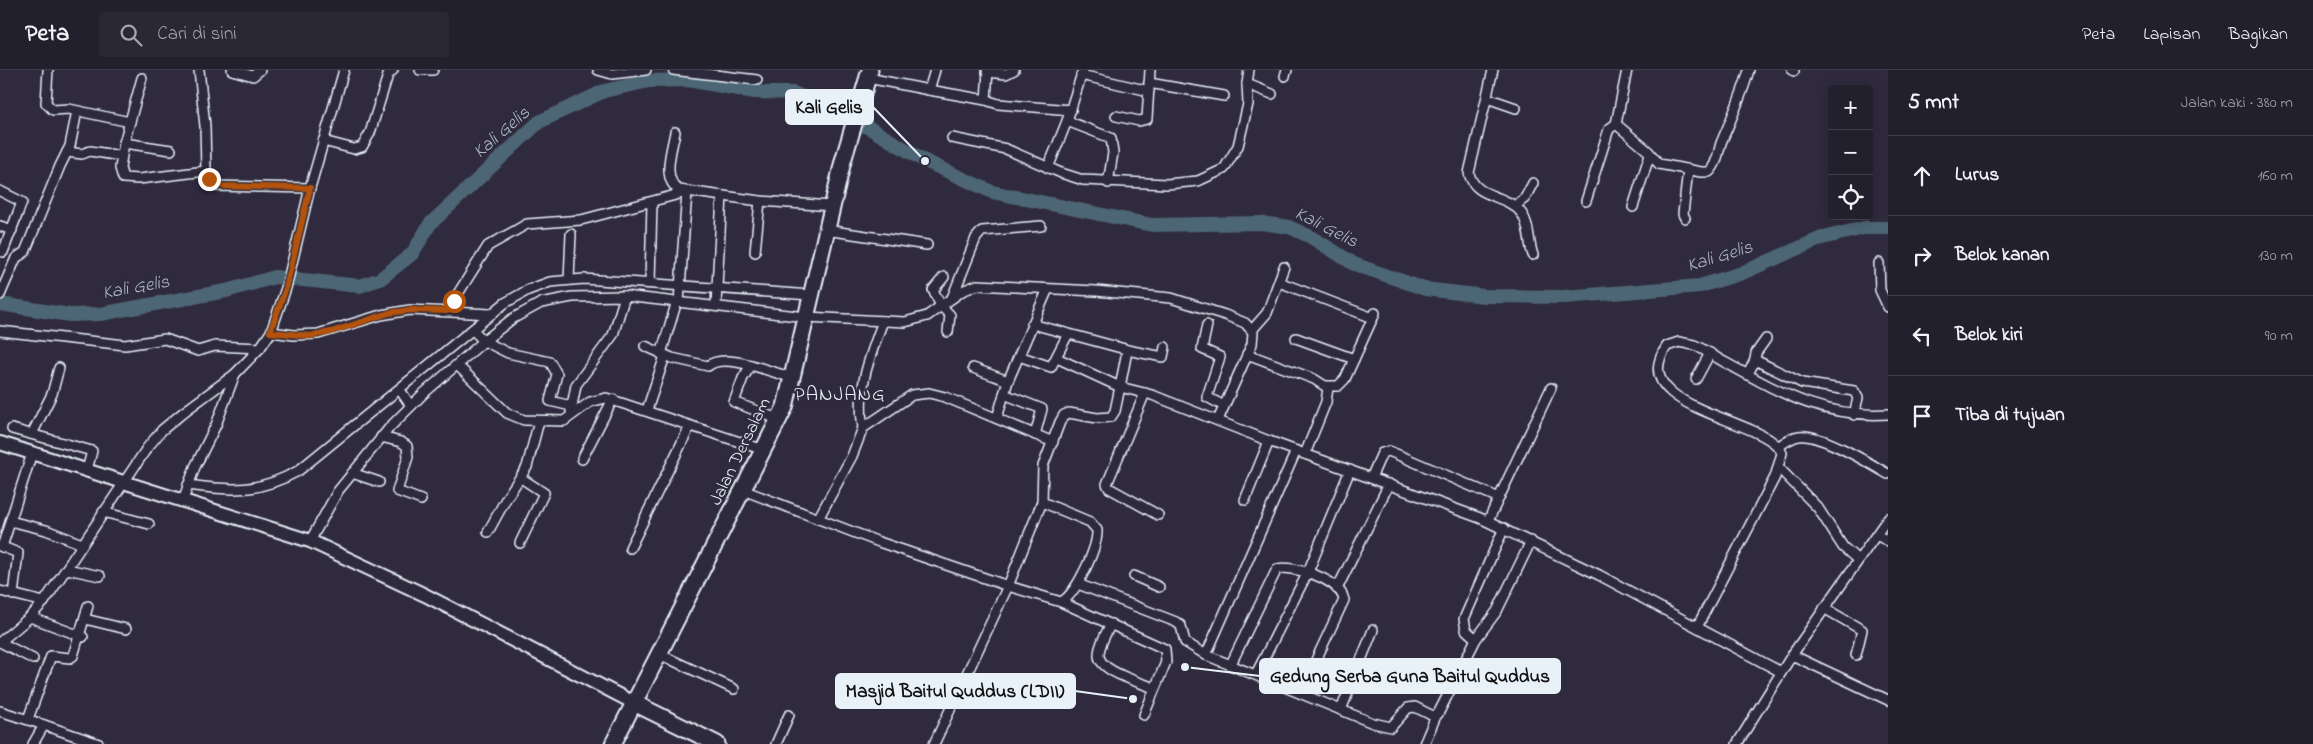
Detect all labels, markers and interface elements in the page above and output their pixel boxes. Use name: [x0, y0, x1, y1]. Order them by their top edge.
search box: [99, 12, 449, 57]
text: Peta: [25, 17, 69, 52]
icon: search: [117, 21, 145, 49]
text: Cari di sini: [157, 21, 237, 48]
text: Peta: [2082, 22, 2115, 48]
text: Lapisan: [2143, 22, 2200, 48]
text: Bagikan: [2228, 22, 2288, 48]
map controls: [1828, 85, 1873, 220]
button: +: [1828, 85, 1873, 130]
text: 5 mnt: [1908, 88, 1959, 118]
callout: Kali Gelis: [786, 90, 873, 124]
text: Jalan kaki · 380 m: [2180, 91, 2293, 115]
text: Kali Gelis: [795, 95, 863, 122]
water label: Kali Gelis: [468, 100, 537, 165]
button: −: [1828, 130, 1873, 175]
icon: ahead: [1908, 162, 1936, 190]
text: Lurus: [1955, 162, 1999, 189]
text: 160 m: [2258, 164, 2293, 188]
route end: [198, 168, 221, 191]
button: locate: [1828, 175, 1873, 220]
water label: Kali Gelis: [1290, 201, 1363, 256]
water label: Kali Gelis: [1684, 234, 1757, 280]
icon: right: [1908, 242, 1936, 270]
text: Belok kanan: [1955, 242, 2049, 269]
text: 130 m: [2258, 244, 2293, 268]
water label: Kali Gelis: [100, 269, 172, 307]
route start: [443, 290, 466, 313]
icon: left: [1908, 322, 1936, 350]
text: Belok kiri: [1955, 322, 2023, 349]
text: 90 m: [2265, 324, 2293, 348]
district label: PANJANG: [794, 381, 886, 410]
street label: Jalan Dersalam: [704, 394, 778, 510]
icon: arrive: [1908, 402, 1936, 430]
text: Tiba di tujuan: [1955, 402, 2065, 429]
callout: Gedung Serba Guna Baitul Quddus: [1260, 659, 1560, 693]
text: Gedung Serba Guna Baitul Quddus: [1270, 664, 1550, 693]
callout: Masjid Baitul Quddus (LDII): [836, 674, 1075, 708]
text: Masjid Baitul Quddus (LDII): [846, 679, 1065, 706]

